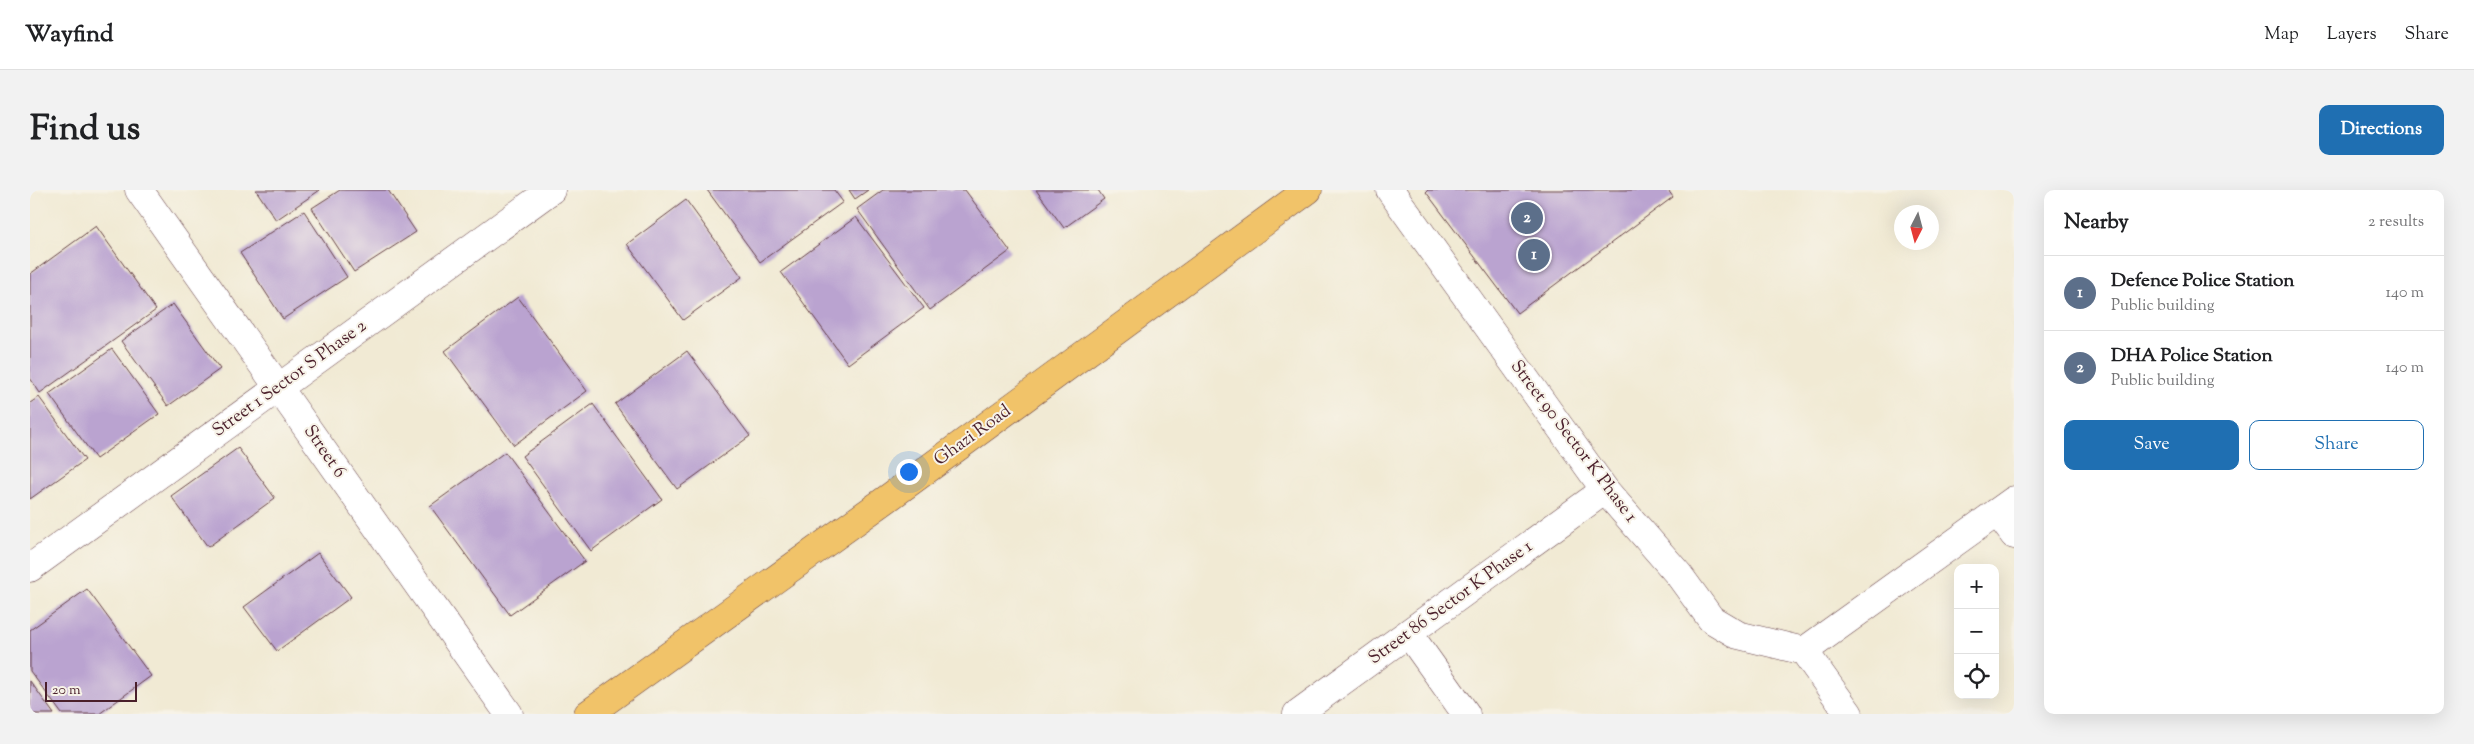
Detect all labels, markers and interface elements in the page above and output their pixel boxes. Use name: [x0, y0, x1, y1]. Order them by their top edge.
text: Wayfind: [25, 18, 113, 52]
text: Map: [2264, 22, 2299, 48]
text: Layers: [2327, 22, 2377, 48]
text: Share: [2405, 22, 2449, 48]
text: Find us: [30, 105, 140, 156]
button: Directions: [2319, 105, 2444, 155]
pin: 2: [1511, 199, 1543, 237]
north arrow: [1894, 205, 1939, 250]
text: Nearby: [2064, 208, 2129, 238]
text: 2 results: [2368, 211, 2424, 234]
pin: 1: [1518, 236, 1550, 274]
text: Defence Police Station: [2111, 268, 2295, 295]
text: 1: [2077, 282, 2083, 305]
text: 140 m: [2386, 282, 2424, 305]
text: Public building: [2111, 295, 2215, 318]
street label: Street 1 Sector S Phase 2: [207, 314, 373, 444]
text: DHA Police Station: [2111, 343, 2273, 370]
street label: Street 90 Sector K Phase 1: [1503, 355, 1643, 529]
text: 2: [2076, 357, 2084, 380]
text: 140 m: [2386, 357, 2424, 380]
text: Public building: [2111, 370, 2215, 393]
street label: Ghazi Road: [929, 399, 1017, 473]
street label: Street 6: [296, 420, 352, 484]
button: Save: [2064, 420, 2239, 470]
button: Share: [2249, 420, 2424, 470]
your location: [896, 459, 922, 485]
street label: Street 86 Sector K Phase 1: [1364, 535, 1538, 671]
map controls: [1954, 564, 1999, 699]
button: +: [1954, 564, 1999, 609]
button: −: [1954, 609, 1999, 654]
button: locate: [1954, 654, 1999, 699]
scale bar: [45, 679, 138, 702]
text: 20 m: [52, 681, 81, 701]

